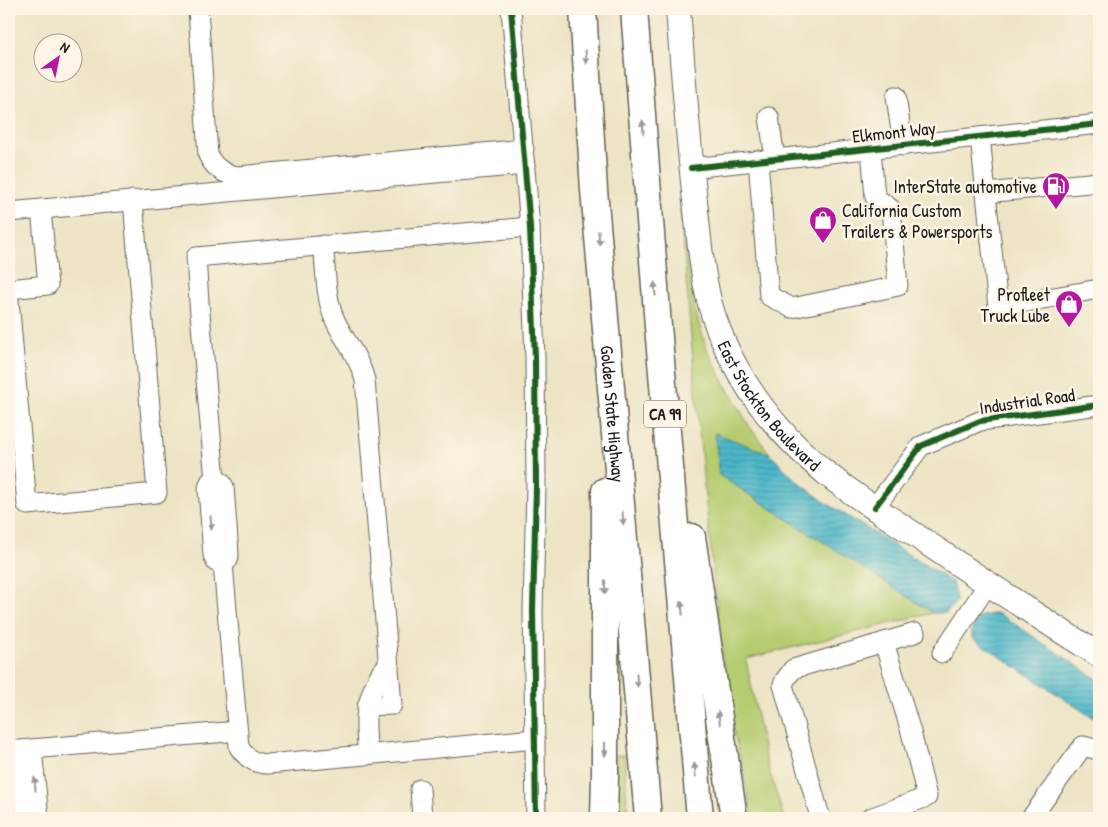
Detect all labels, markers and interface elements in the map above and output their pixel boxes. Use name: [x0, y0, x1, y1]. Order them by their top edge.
north arrow: [32, 32, 82, 82]
text: N: [57, 37, 74, 57]
one-way arrow: [583, 50, 591, 66]
street label: Elkmont Way: [851, 115, 937, 149]
one-way arrow: [638, 119, 646, 135]
fuel station icon: InterState automotive: [1041, 171, 1071, 210]
place label: InterState automotive: [894, 174, 1037, 199]
place label: California Custom Trailers & Powersports: [842, 198, 992, 244]
shop icon: California Custom Trailers & Powersports: [808, 205, 838, 244]
one-way arrow: [595, 231, 603, 247]
one-way arrow: [651, 281, 659, 297]
place label: Profleet Truck Lube: [980, 282, 1051, 328]
shop icon: Profleet Truck Lube: [1054, 289, 1084, 328]
street label: East Stockton Boulevard: [712, 336, 826, 476]
street label: Golden State Highway: [595, 344, 632, 484]
street label: Industrial Road: [978, 382, 1076, 420]
road number: CA 99: [644, 400, 686, 428]
one-way arrow: [619, 510, 627, 526]
one-way arrow: [207, 515, 215, 531]
one-way arrow: [601, 579, 609, 595]
one-way arrow: [678, 599, 686, 615]
one-way arrow: [633, 672, 641, 688]
one-way arrow: [715, 710, 723, 726]
one-way arrow: [601, 742, 609, 758]
one-way arrow: [691, 761, 699, 777]
one-way arrow: [31, 775, 39, 791]

